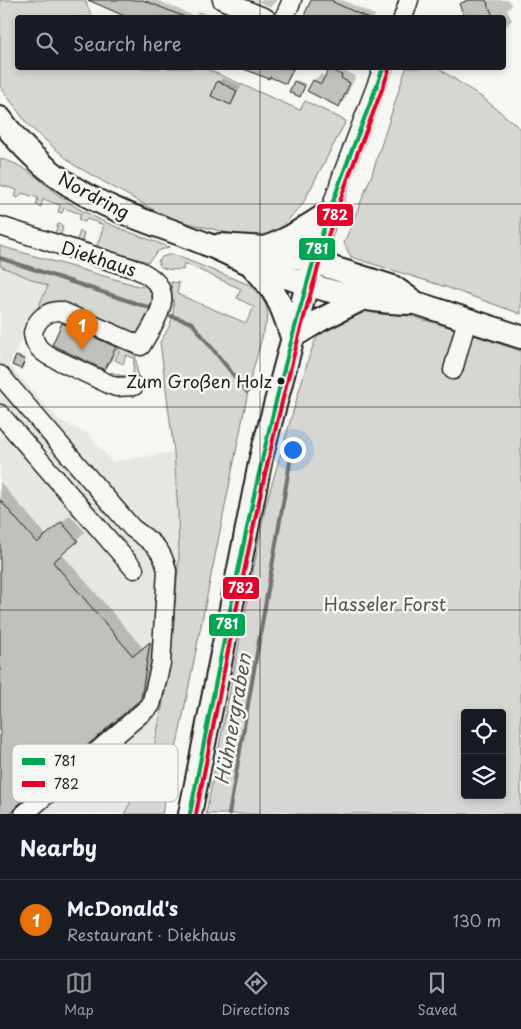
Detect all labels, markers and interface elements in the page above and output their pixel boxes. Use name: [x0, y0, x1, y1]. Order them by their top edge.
search box: [15, 15, 506, 70]
icon: search: [33, 29, 61, 57]
text: Search here: [73, 29, 182, 57]
street label: Nordring: [53, 165, 135, 225]
line badge: 782: [316, 203, 354, 227]
text: 782: [322, 204, 348, 225]
street label: Diekhaus: [58, 233, 140, 283]
line badge: 781: [298, 237, 336, 261]
text: 781: [306, 238, 328, 259]
pin: 1: [66, 309, 98, 350]
place label: Zum Großen Holz: [126, 368, 272, 394]
marker: Zum Großen Holz: [276, 376, 286, 386]
your location: [280, 437, 306, 463]
line badge: 782: [222, 576, 260, 600]
text: 782: [228, 577, 254, 598]
park label: Hasseler Forst: [324, 590, 446, 617]
line badge: 781: [208, 613, 246, 637]
text: 781: [216, 613, 238, 634]
water label: Hühnergraben: [207, 650, 257, 787]
map controls: [461, 709, 506, 799]
button: locate: [461, 709, 506, 754]
legend: [12, 744, 178, 802]
text: 781: [54, 750, 75, 771]
button: layers: [461, 754, 506, 799]
text: 782: [54, 773, 79, 794]
text: Nearby: [20, 831, 97, 863]
text: McDonald's: [67, 894, 178, 922]
text: 1: [32, 908, 40, 932]
text: 130 m: [453, 908, 501, 932]
text: Restaurant · Diekhaus: [67, 922, 236, 946]
tab: Map: [64, 969, 94, 1020]
tab: Directions: [222, 969, 290, 1020]
tab: Saved: [417, 969, 457, 1020]

